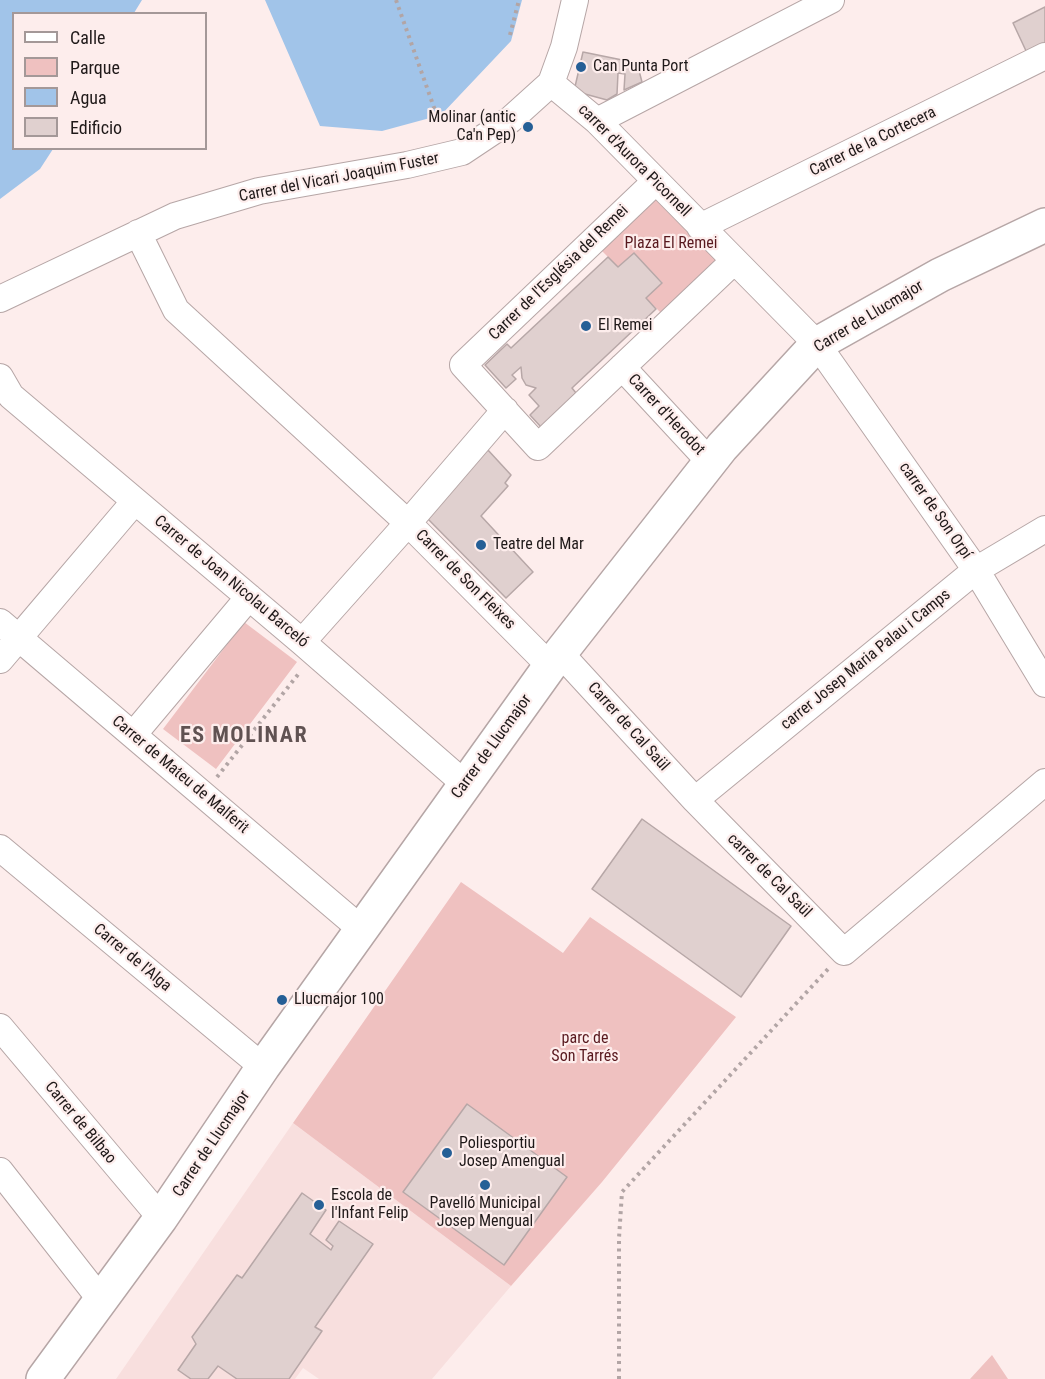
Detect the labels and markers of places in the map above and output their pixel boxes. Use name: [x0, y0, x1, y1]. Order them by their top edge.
place label: Can Punta Port: [593, 57, 688, 77]
marker: Can Punta Port: [574, 60, 588, 74]
place label: Molinar (antic Ca'n Pep): [428, 108, 516, 146]
marker: Molinar (antic Ca'n Pep): [521, 120, 535, 134]
place label: El Remei: [598, 316, 653, 336]
marker: El Remei: [579, 319, 593, 333]
place label: Teatre del Mar: [493, 535, 584, 555]
marker: Teatre del Mar: [474, 538, 488, 552]
place label: Llucmajor 100: [294, 990, 384, 1010]
marker: Llucmajor 100: [275, 993, 289, 1007]
place label: Poliesportiu Josep Amengual: [459, 1134, 565, 1172]
marker: Poliesportiu Josep Amengual: [440, 1146, 454, 1160]
marker: Pavelló Municipal Josep Mengual: [478, 1178, 492, 1192]
place label: Escola de l'Infant Felip: [331, 1186, 408, 1224]
place label: Pavelló Municipal Josep Mengual: [429, 1194, 541, 1232]
marker: Escola de l'Infant Felip: [312, 1198, 326, 1212]

